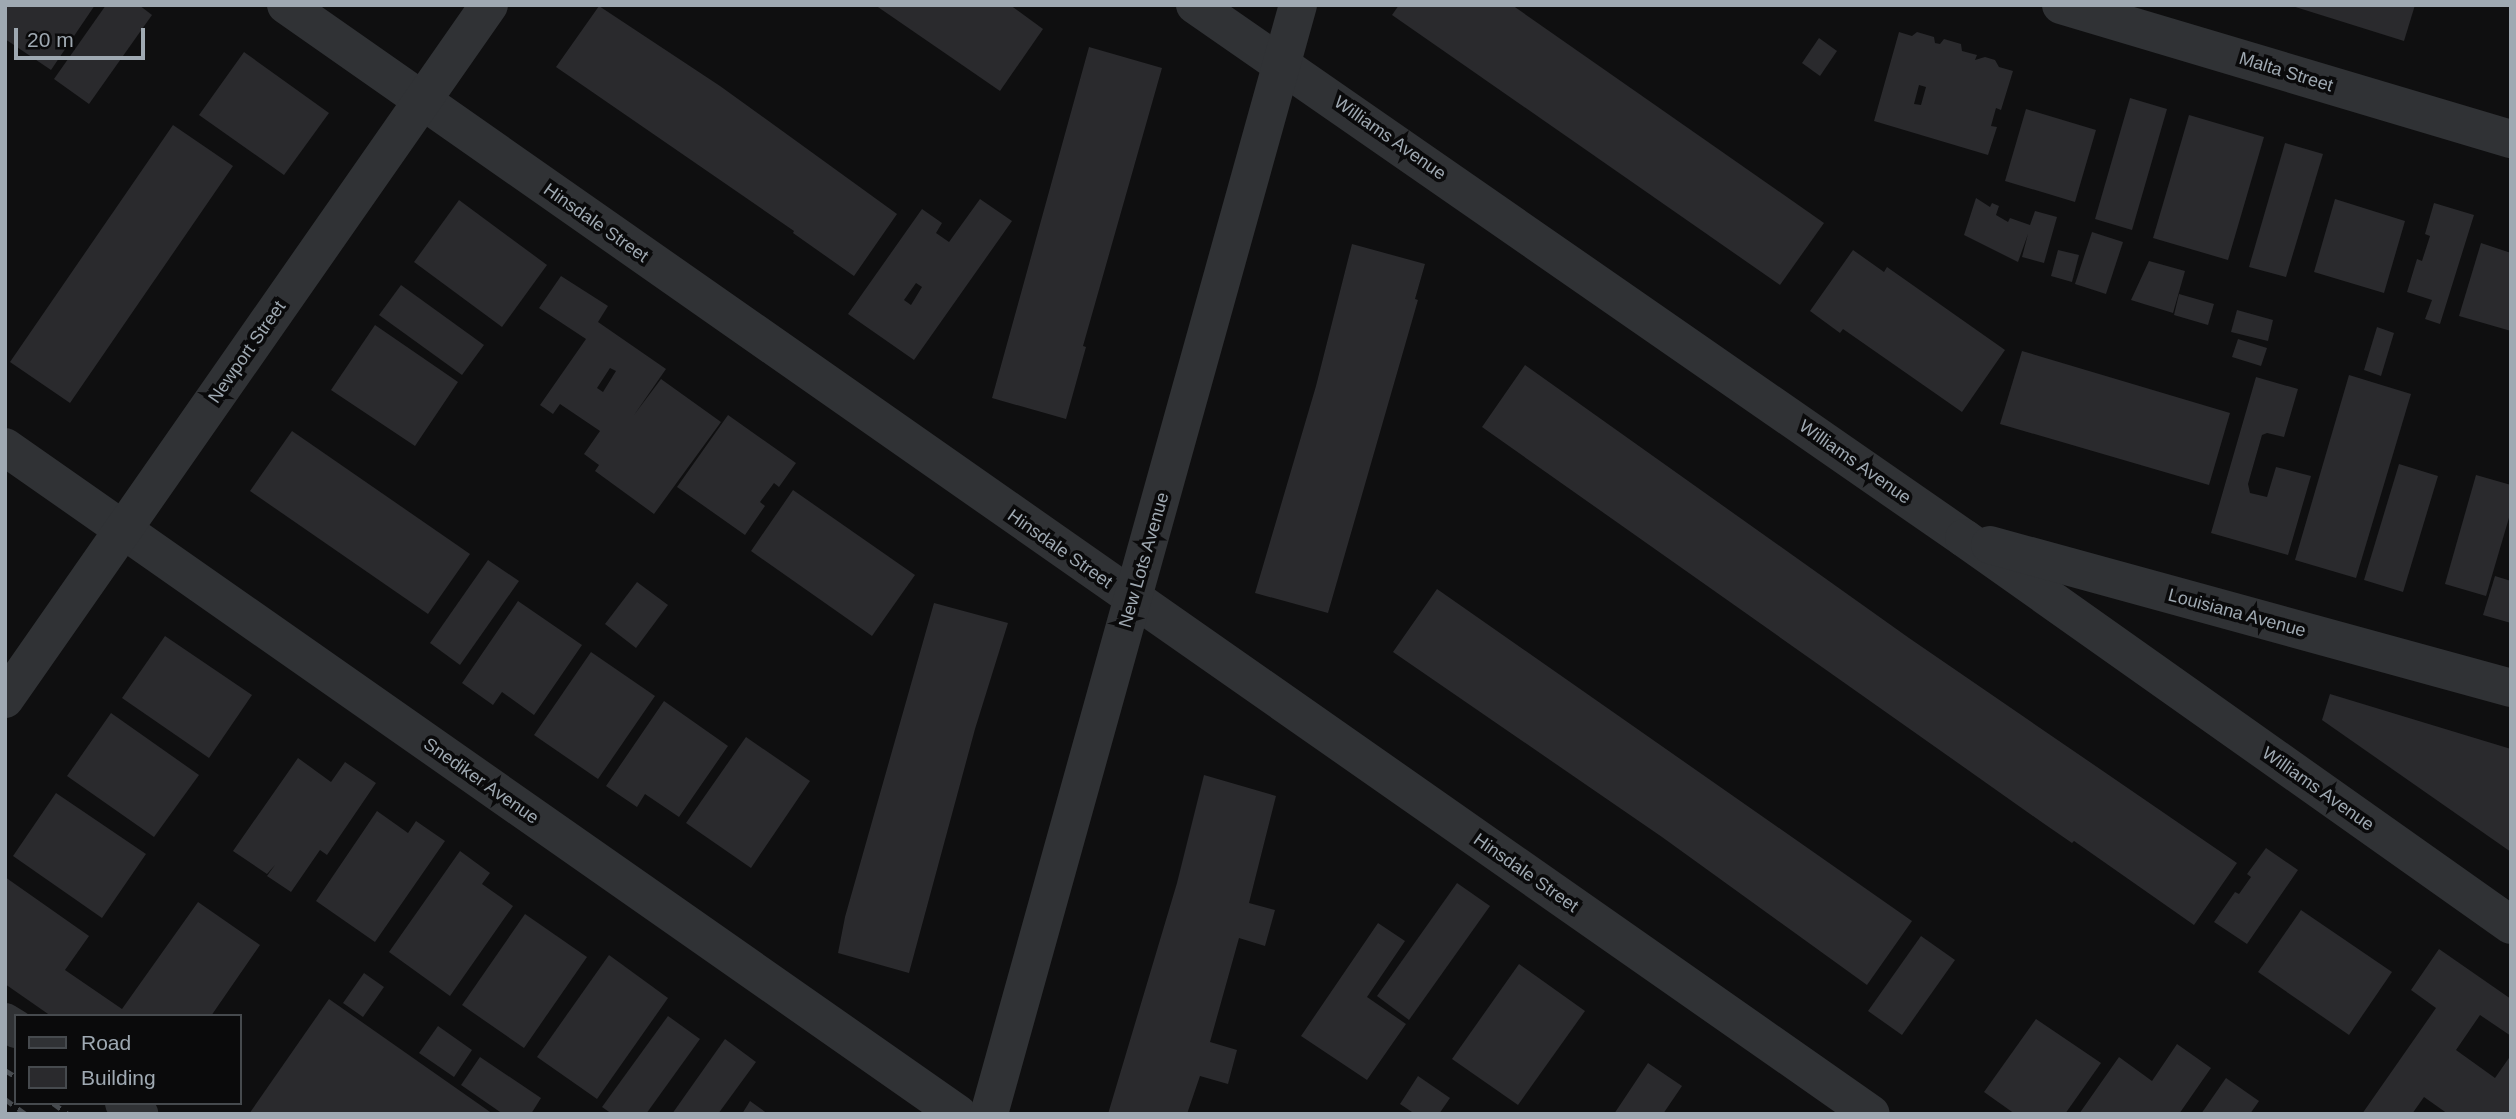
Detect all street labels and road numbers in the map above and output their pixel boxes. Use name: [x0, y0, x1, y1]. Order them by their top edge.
street label: Malta Street: [2236, 47, 2336, 97]
street label: Williams Avenue: [1329, 91, 1451, 185]
street label: Hinsdale Street: [539, 179, 653, 267]
street label: Newport Street: [204, 297, 290, 407]
street label: Williams Avenue: [1794, 415, 1916, 509]
street label: New Lots Avenue: [1114, 489, 1174, 631]
street label: Hinsdale Street: [1003, 505, 1117, 593]
street label: Louisiana Avenue: [2165, 584, 2309, 642]
street label: Snediker Avenue: [419, 733, 543, 829]
street label: Williams Avenue: [2257, 742, 2379, 836]
street label: Hinsdale Street: [1469, 829, 1583, 917]

